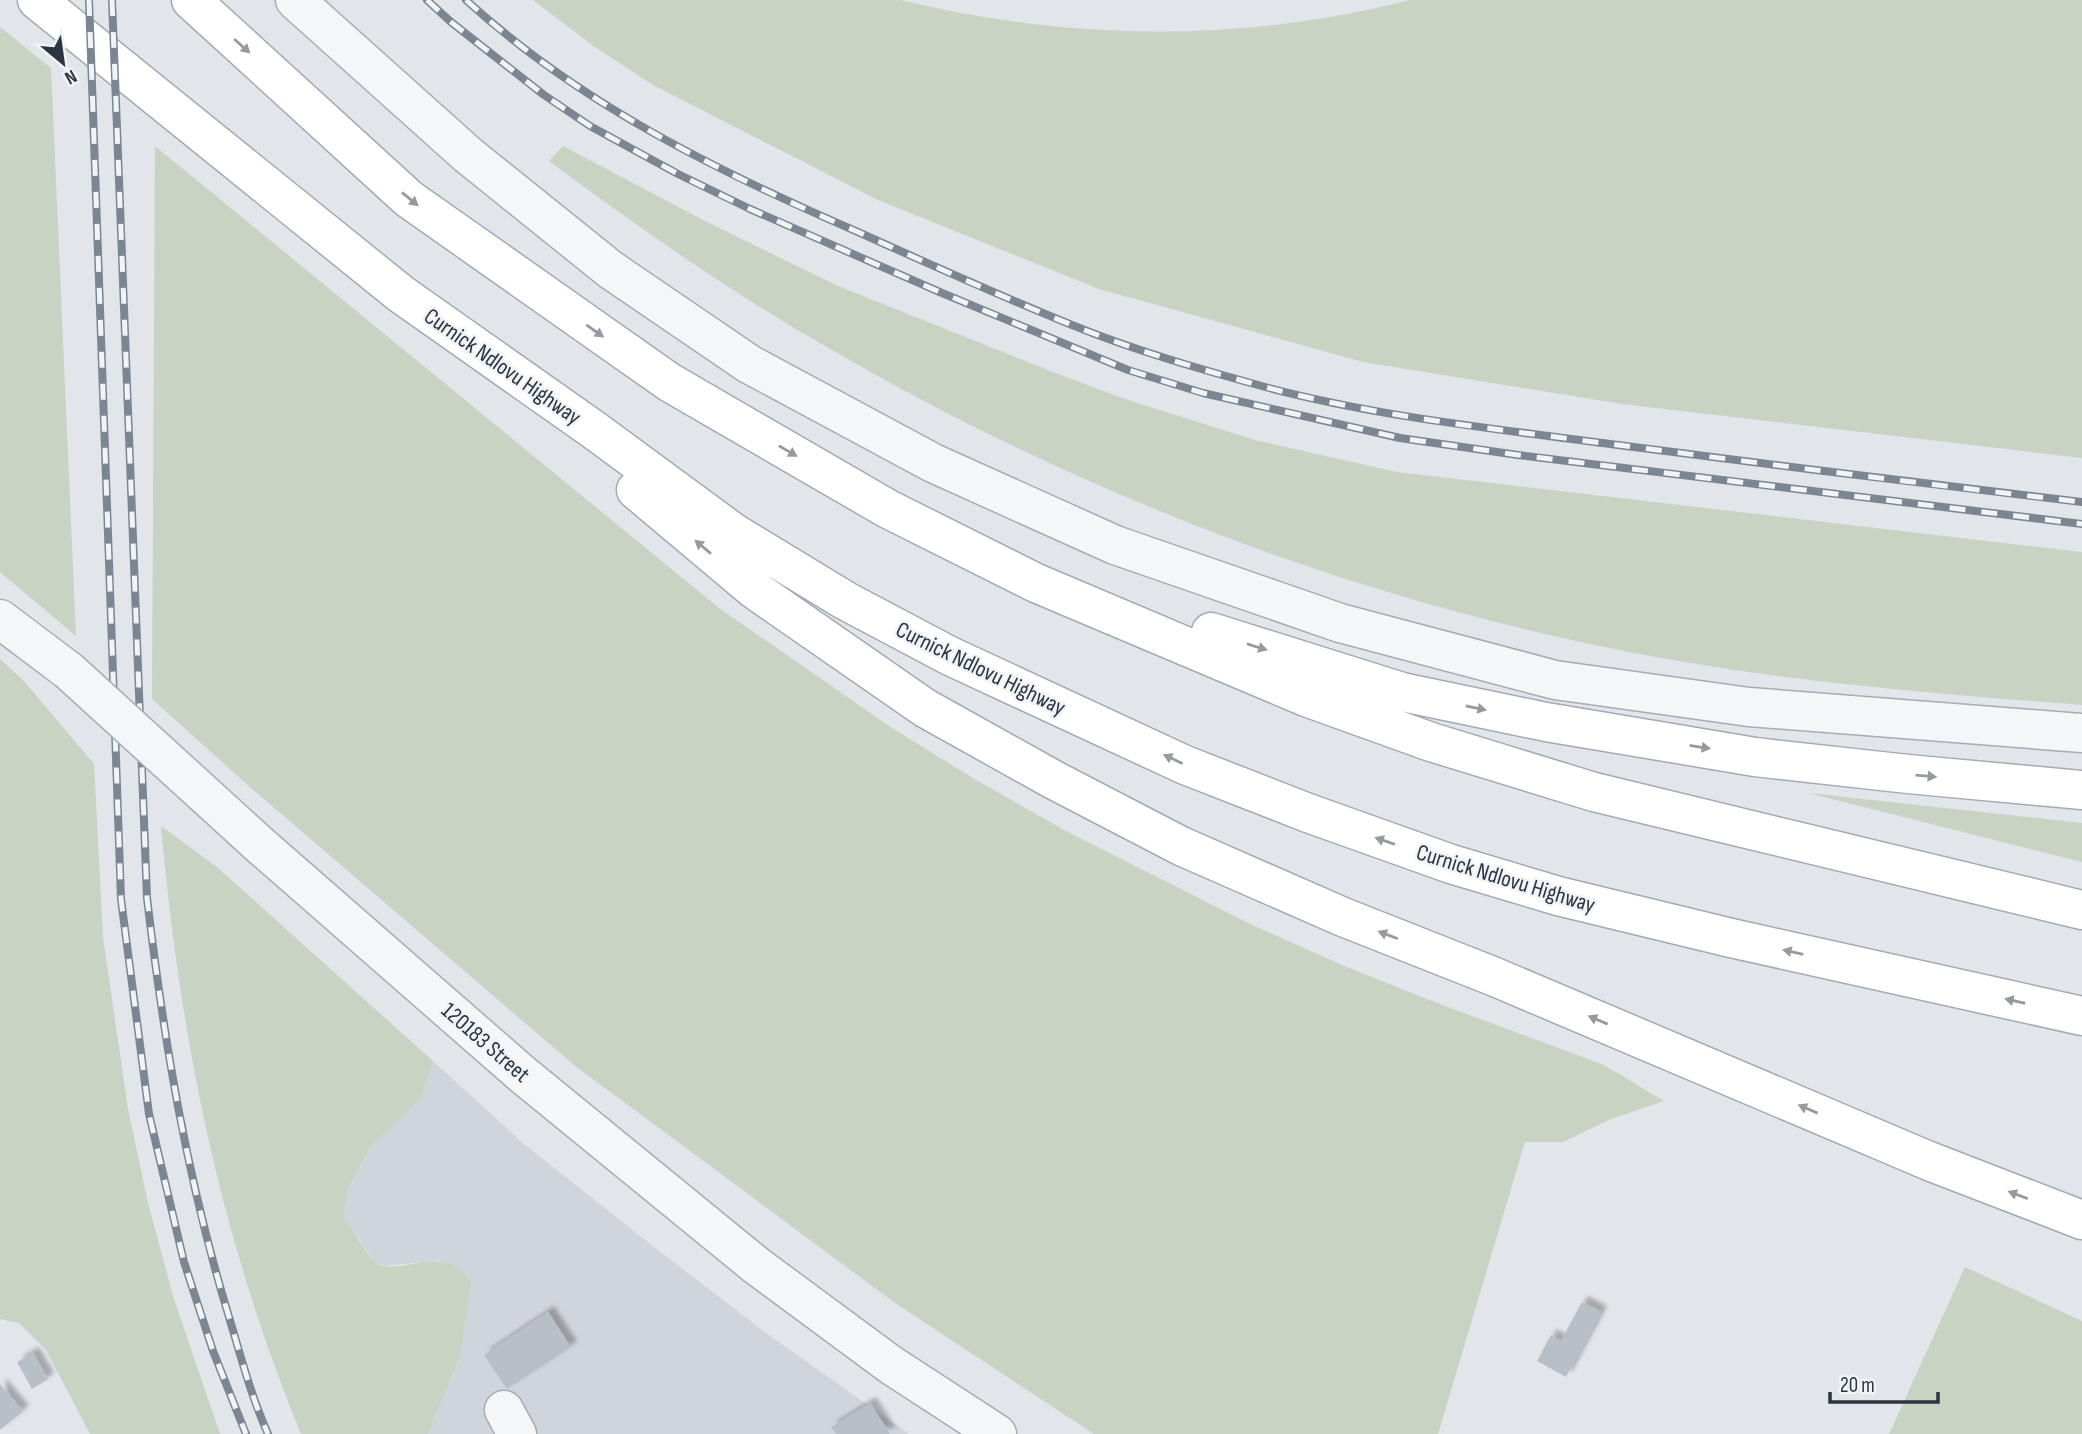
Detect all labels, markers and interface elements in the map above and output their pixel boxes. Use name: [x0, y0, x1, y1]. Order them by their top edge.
north arrow: [28, 28, 98, 98]
one-way arrow: [233, 38, 251, 54]
text: N: [60, 64, 81, 89]
one-way arrow: [401, 191, 419, 206]
street label: Curnick Ndlovu Highway: [418, 302, 586, 432]
one-way arrow: [586, 324, 604, 338]
one-way arrow: [778, 445, 798, 457]
one-way arrow: [694, 539, 712, 555]
street label: Curnick Ndlovu Highway: [891, 616, 1070, 722]
one-way arrow: [1247, 642, 1268, 652]
one-way arrow: [1465, 702, 1487, 713]
one-way arrow: [1689, 742, 1711, 753]
one-way arrow: [1162, 754, 1183, 765]
one-way arrow: [1915, 771, 1937, 782]
one-way arrow: [1374, 835, 1395, 846]
street label: Curnick Ndlovu Highway: [1413, 838, 1599, 919]
one-way arrow: [1377, 929, 1398, 940]
one-way arrow: [1782, 946, 1804, 957]
one-way arrow: [2004, 996, 2026, 1007]
street label: 120183 Street: [435, 997, 535, 1089]
one-way arrow: [1588, 1015, 1609, 1026]
one-way arrow: [1797, 1103, 1818, 1114]
one-way arrow: [2008, 1190, 2029, 1201]
scale bar: [1830, 1360, 1938, 1404]
text: 20 m: [1840, 1373, 1875, 1398]

